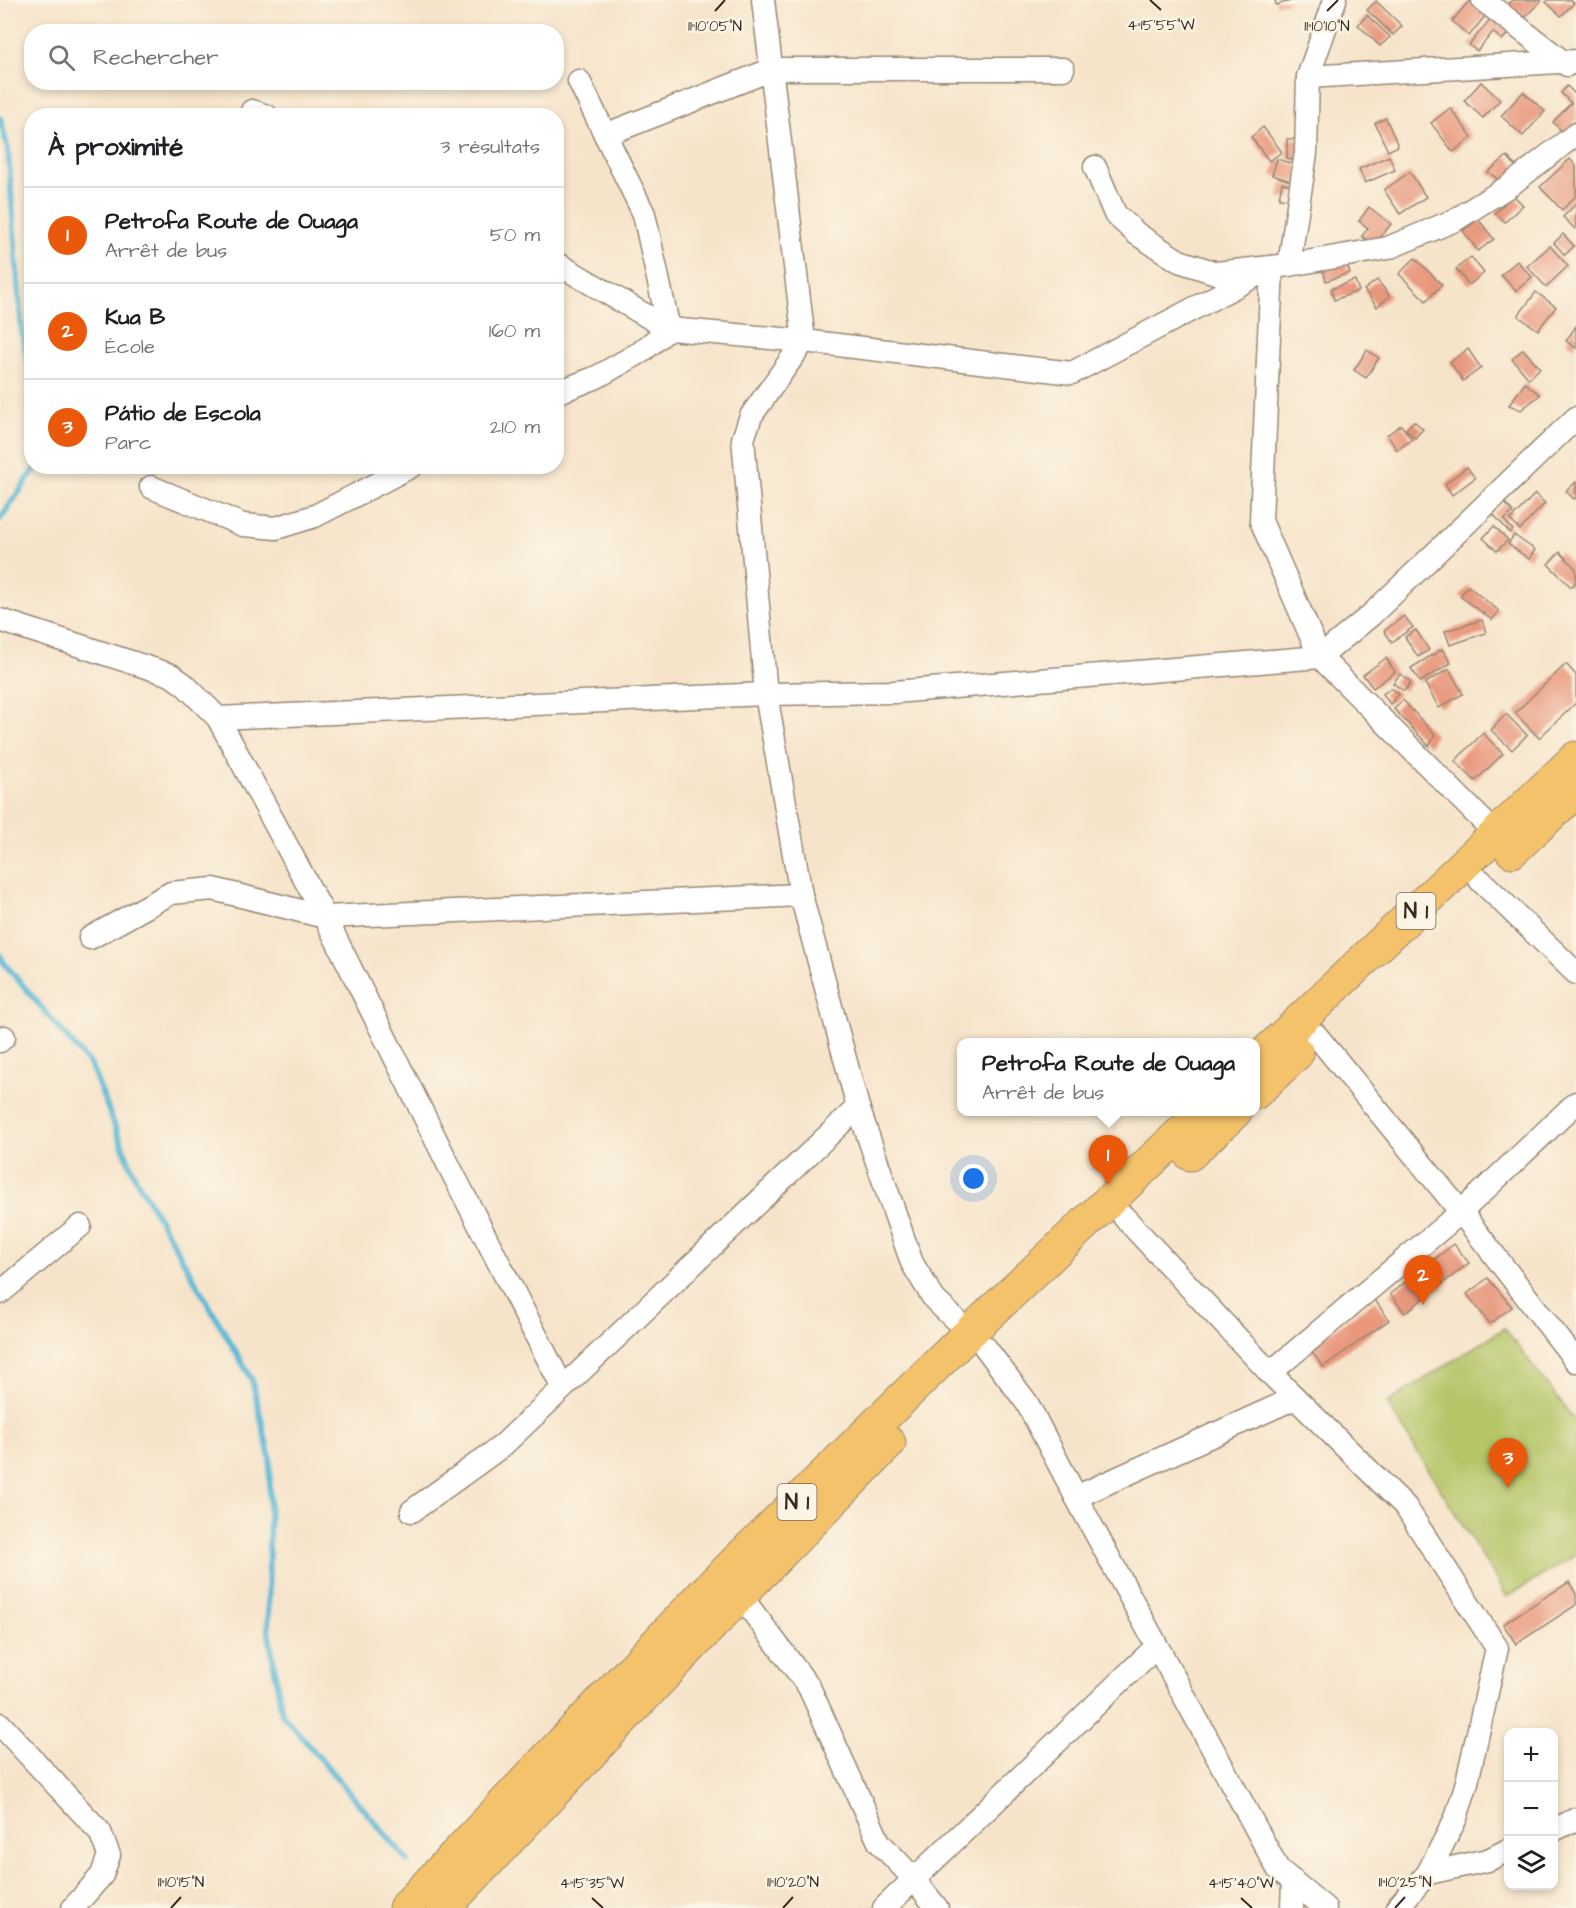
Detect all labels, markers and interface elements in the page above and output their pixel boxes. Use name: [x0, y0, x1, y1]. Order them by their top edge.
text: 4°15'55"W: [1127, 15, 1195, 36]
text: 11°10'05"N: [688, 16, 742, 37]
text: 11°10'10"N: [1304, 16, 1350, 37]
search box: [24, 24, 564, 90]
icon: search: [45, 41, 78, 74]
text: Rechercher: [93, 42, 218, 73]
text: À proximité: [48, 129, 183, 165]
text: 3 résultats: [440, 133, 540, 161]
text: Petrofa Route de Ouaga: [105, 206, 358, 237]
text: 1: [66, 221, 69, 249]
text: 50 m: [490, 221, 540, 249]
text: Arrêt de bus: [105, 237, 227, 265]
text: Kua B: [105, 302, 165, 333]
text: 2: [62, 317, 73, 345]
text: 160 m: [489, 317, 540, 345]
text: École: [105, 333, 155, 361]
text: Pátio de Escola: [105, 398, 261, 429]
text: 3: [62, 413, 73, 441]
text: 210 m: [490, 413, 540, 441]
text: Parc: [105, 429, 152, 457]
road number: N 1: [1396, 893, 1436, 929]
popup: [957, 1038, 1260, 1116]
text: Petrofa Route de Ouaga: [982, 1048, 1235, 1079]
text: Arrêt de bus: [982, 1079, 1104, 1107]
pin: 1: [1088, 1136, 1128, 1185]
your location: [959, 1164, 988, 1193]
pin: 2: [1404, 1256, 1442, 1305]
pin: 3: [1488, 1438, 1528, 1488]
road number: N 1: [778, 1484, 816, 1520]
map controls: [1504, 1728, 1558, 1890]
button: +: [1504, 1728, 1558, 1782]
button: −: [1504, 1782, 1558, 1836]
button: layers: [1504, 1836, 1558, 1890]
text: 11°10'15"N: [158, 1872, 204, 1893]
text: 11°10'20"N: [767, 1872, 819, 1893]
text: 11°10'25"N: [1378, 1872, 1432, 1893]
text: 4°15'35"W: [560, 1873, 624, 1894]
text: 4°15'40"W: [1208, 1873, 1274, 1894]

